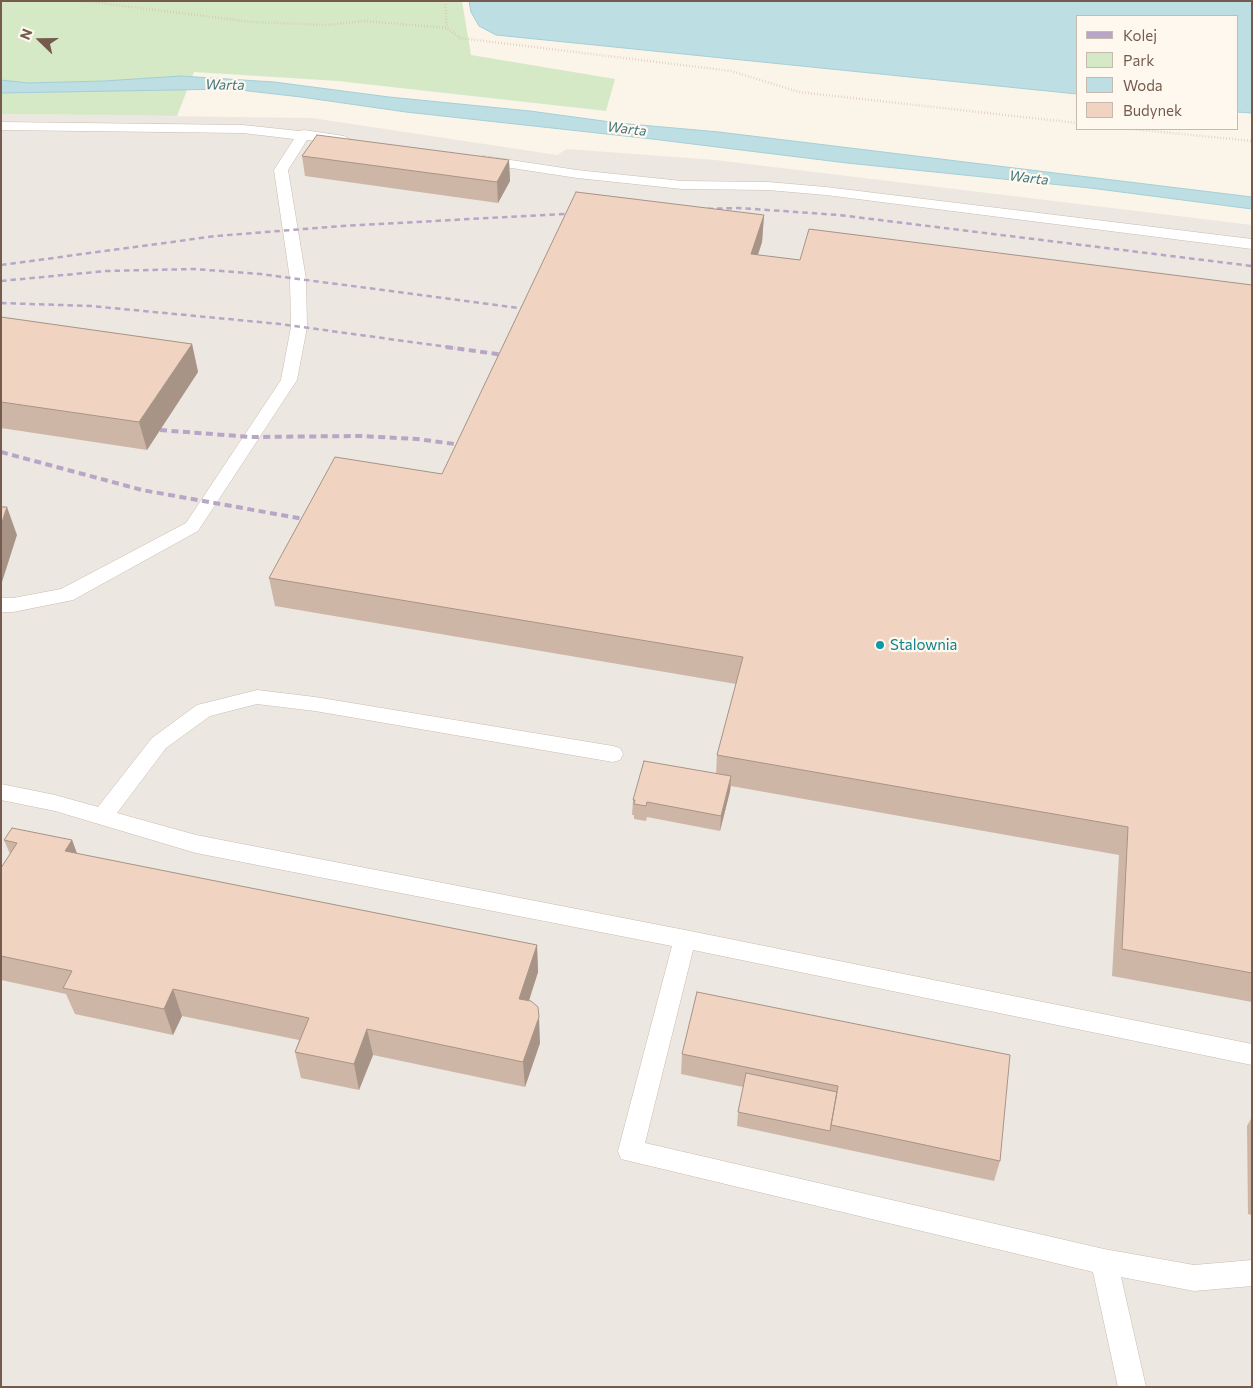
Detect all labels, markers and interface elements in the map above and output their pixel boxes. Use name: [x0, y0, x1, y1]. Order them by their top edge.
north arrow: [15, 15, 65, 65]
legend: [1076, 15, 1238, 130]
text: N: [16, 26, 35, 42]
text: Kolej: [1123, 26, 1157, 44]
text: Park: [1123, 51, 1154, 69]
water label: Warta: [205, 76, 245, 94]
text: Woda: [1123, 76, 1163, 94]
text: Budynek: [1123, 101, 1182, 119]
water label: Warta: [606, 118, 648, 140]
water label: Warta: [1008, 167, 1050, 189]
place label: Stalownia: [890, 636, 957, 654]
marker: Stalownia: [874, 639, 886, 651]

